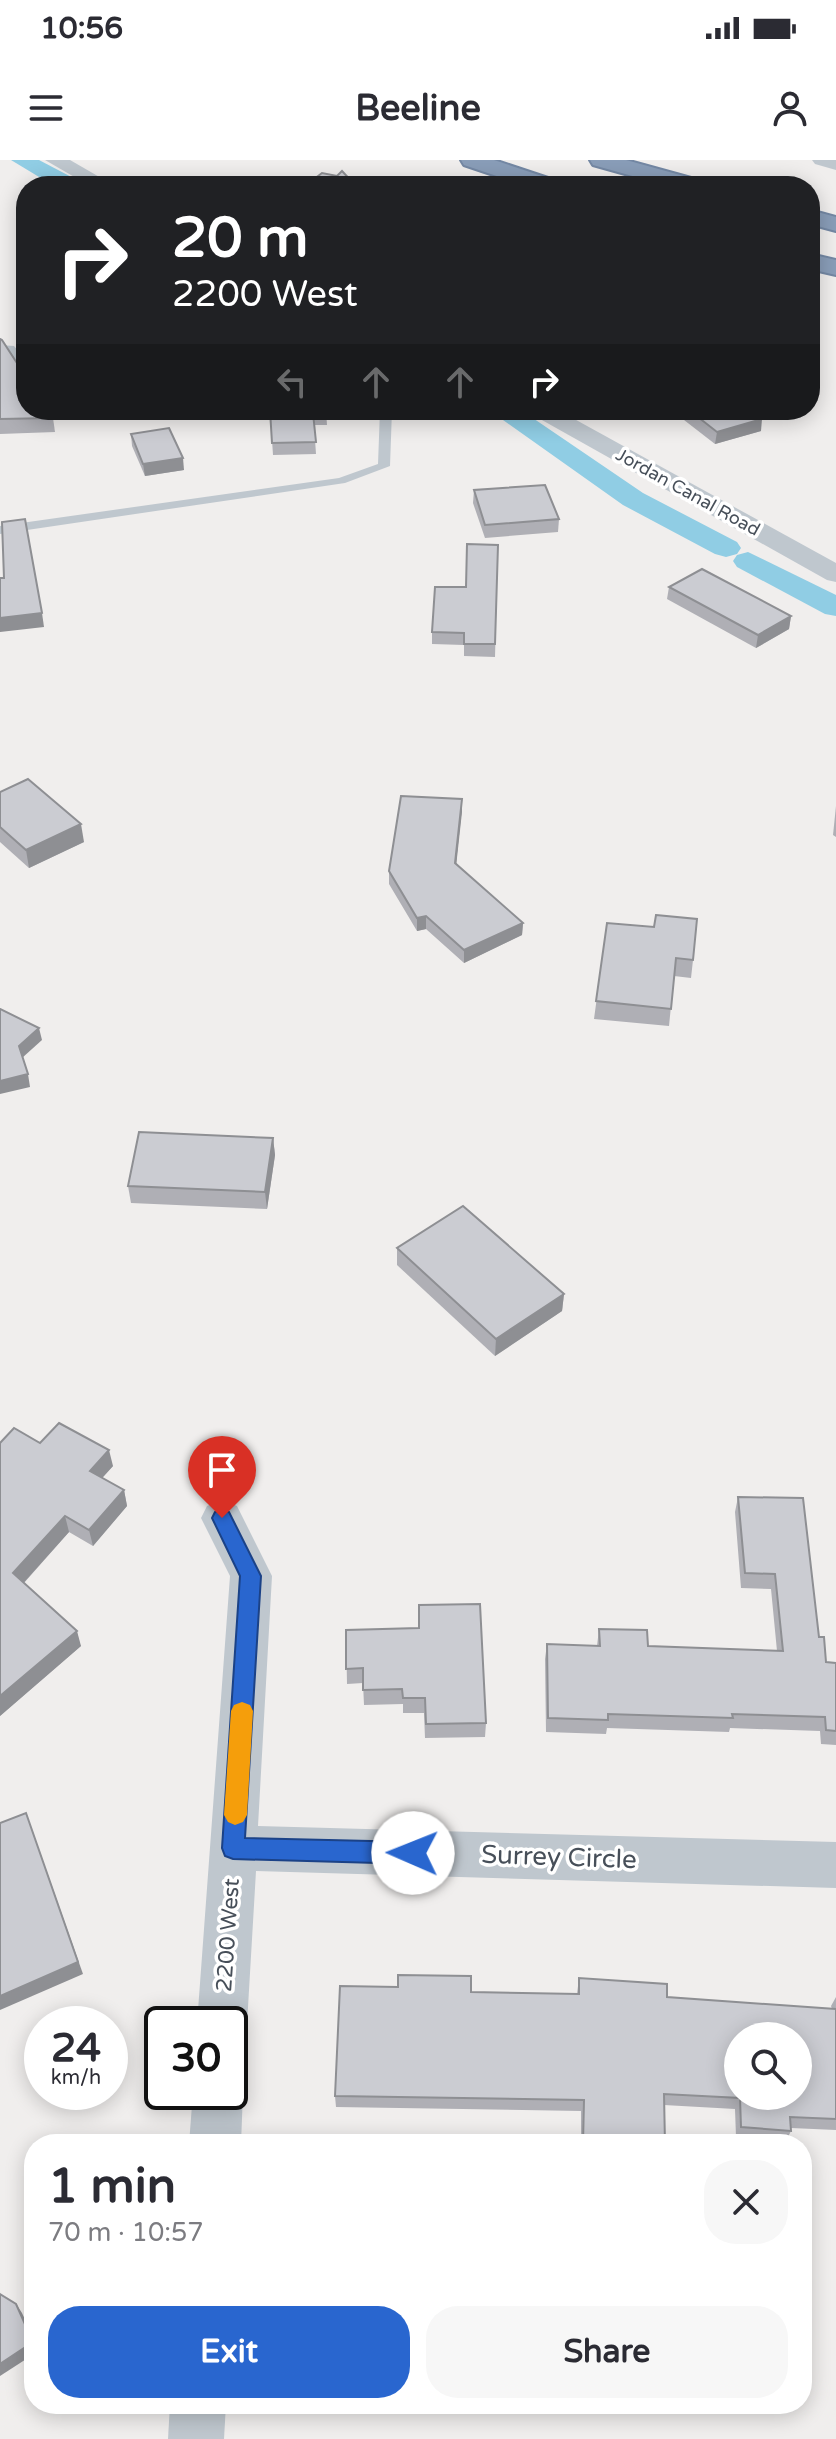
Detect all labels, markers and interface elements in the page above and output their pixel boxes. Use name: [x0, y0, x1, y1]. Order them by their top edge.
text: 10:56: [40, 10, 123, 47]
icon: menu: [24, 86, 68, 130]
icon: person: [768, 86, 812, 130]
text: Beeline: [355, 87, 481, 130]
text: 20 m: [172, 205, 308, 272]
icon: right: [40, 208, 144, 312]
text: 2200 West: [172, 273, 358, 316]
icon: left: [270, 360, 314, 404]
icon: ahead: [354, 360, 398, 404]
icon: ahead: [438, 360, 482, 404]
icon: right: [522, 360, 566, 404]
street label: Jordan Canal Road: [612, 443, 764, 541]
pin: [188, 1436, 256, 1518]
icon: arrive: [200, 1448, 244, 1492]
position arrow: [371, 1811, 455, 1895]
street label: Surrey Circle: [481, 1839, 637, 1875]
street label: 2200 West: [211, 1877, 245, 1993]
speed limit sign: 30: [144, 2006, 248, 2110]
map controls: [724, 2022, 812, 2110]
button: search: [724, 2022, 812, 2110]
text: 24: [51, 2024, 101, 2072]
text: km/h: [51, 2066, 101, 2090]
text: 1 min: [48, 2158, 176, 2216]
button: close: [704, 2160, 788, 2244]
text: 70 m · 10:57: [48, 2217, 204, 2248]
button: Exit: [48, 2306, 410, 2398]
button: Share: [426, 2306, 788, 2398]

